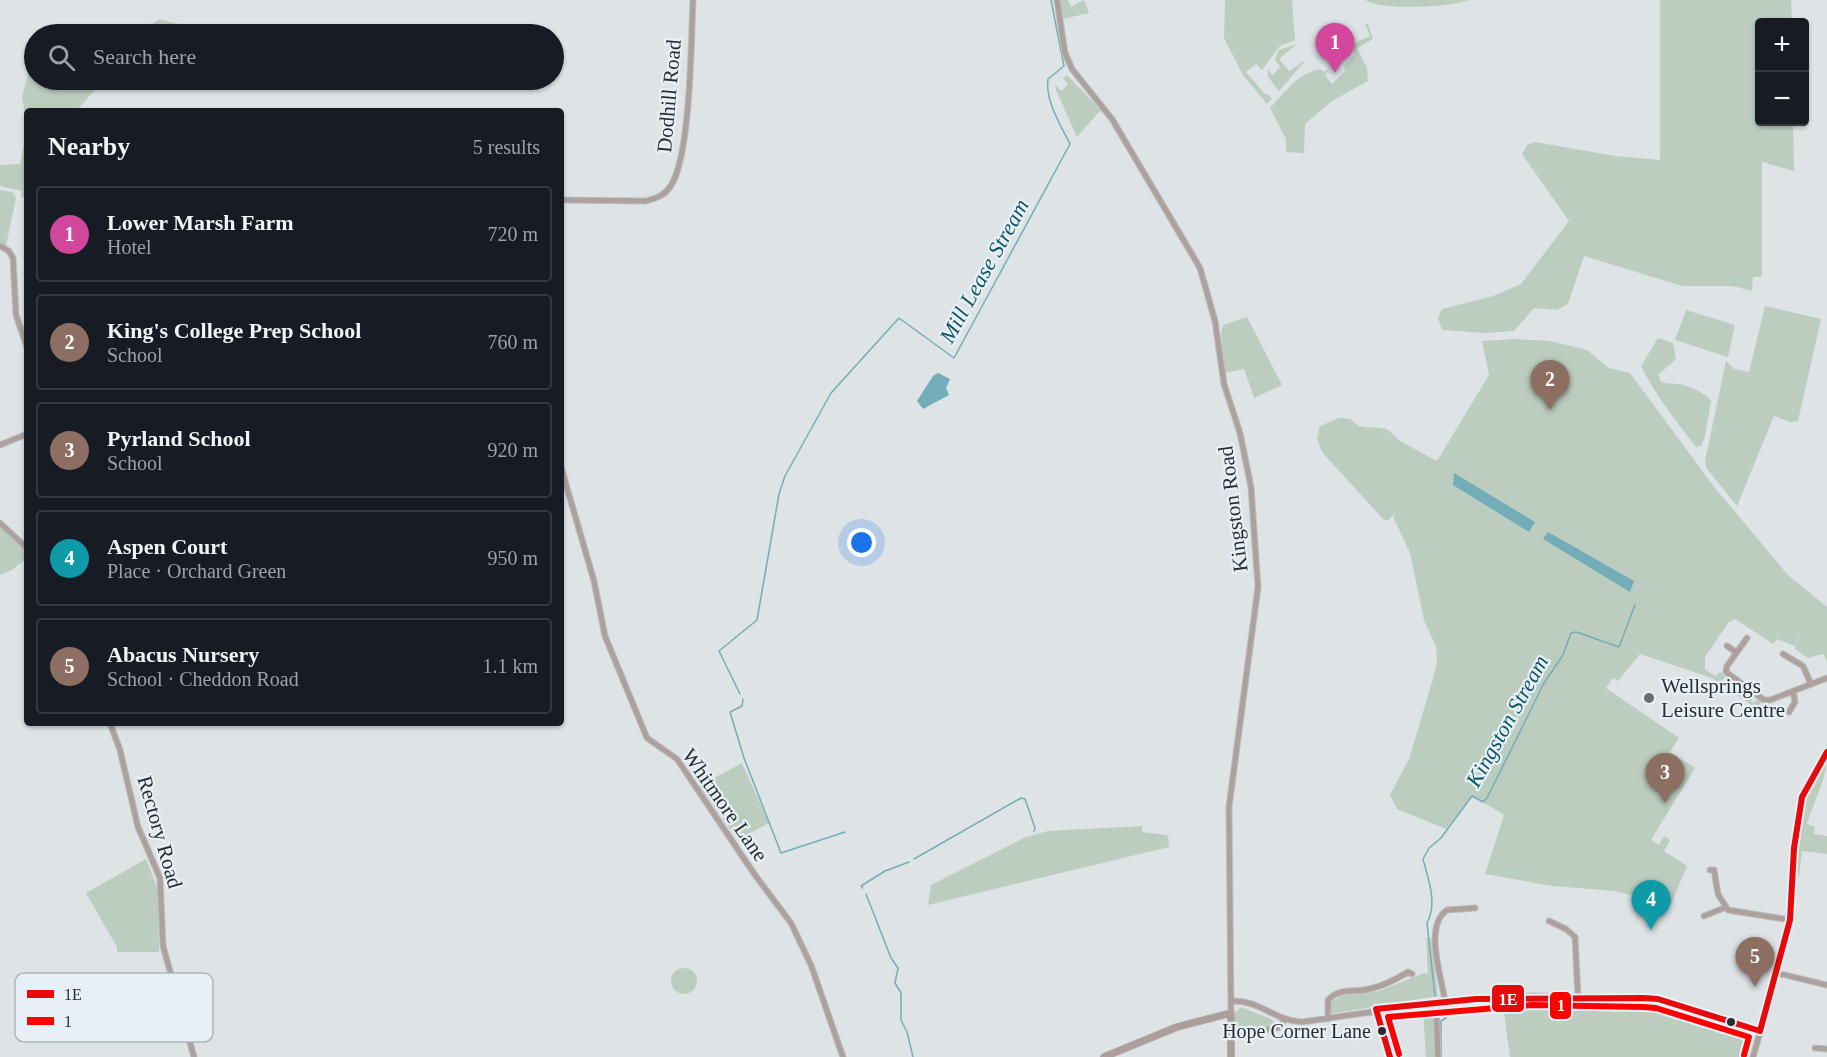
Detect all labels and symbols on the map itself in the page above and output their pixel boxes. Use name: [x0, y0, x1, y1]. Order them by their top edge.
pin: 1: [1316, 23, 1354, 73]
street label: Dodhill Road: [652, 38, 686, 154]
water label: Mill Lease Stream: [934, 195, 1034, 348]
pin: 2: [1530, 360, 1570, 410]
street label: Kingston Road: [1213, 444, 1253, 573]
your location: [847, 528, 876, 557]
water label: Kingston Stream: [1460, 651, 1553, 792]
place label: Wellsprings Leisure Centre: [1661, 674, 1785, 722]
marker: Wellsprings Leisure Centre: [1642, 691, 1656, 705]
street label: Whitmore Lane: [677, 744, 773, 866]
pin: 3: [1646, 754, 1684, 803]
street label: Rectory Road: [132, 773, 188, 892]
pin: 4: [1632, 880, 1670, 930]
pin: 5: [1736, 938, 1774, 987]
legend: [15, 973, 213, 1042]
line badge: 1E: [1491, 984, 1525, 1013]
text: 1E: [64, 986, 82, 1003]
text: 1E: [1499, 991, 1517, 1008]
line badge: 1: [1549, 991, 1572, 1020]
text: 1: [1557, 997, 1565, 1014]
text: 1: [64, 1013, 72, 1030]
unlabelled marker: [1725, 1016, 1737, 1028]
place label: Hope Corner Lane: [1222, 1020, 1371, 1043]
marker: Hope Corner Lane: [1376, 1025, 1388, 1037]

